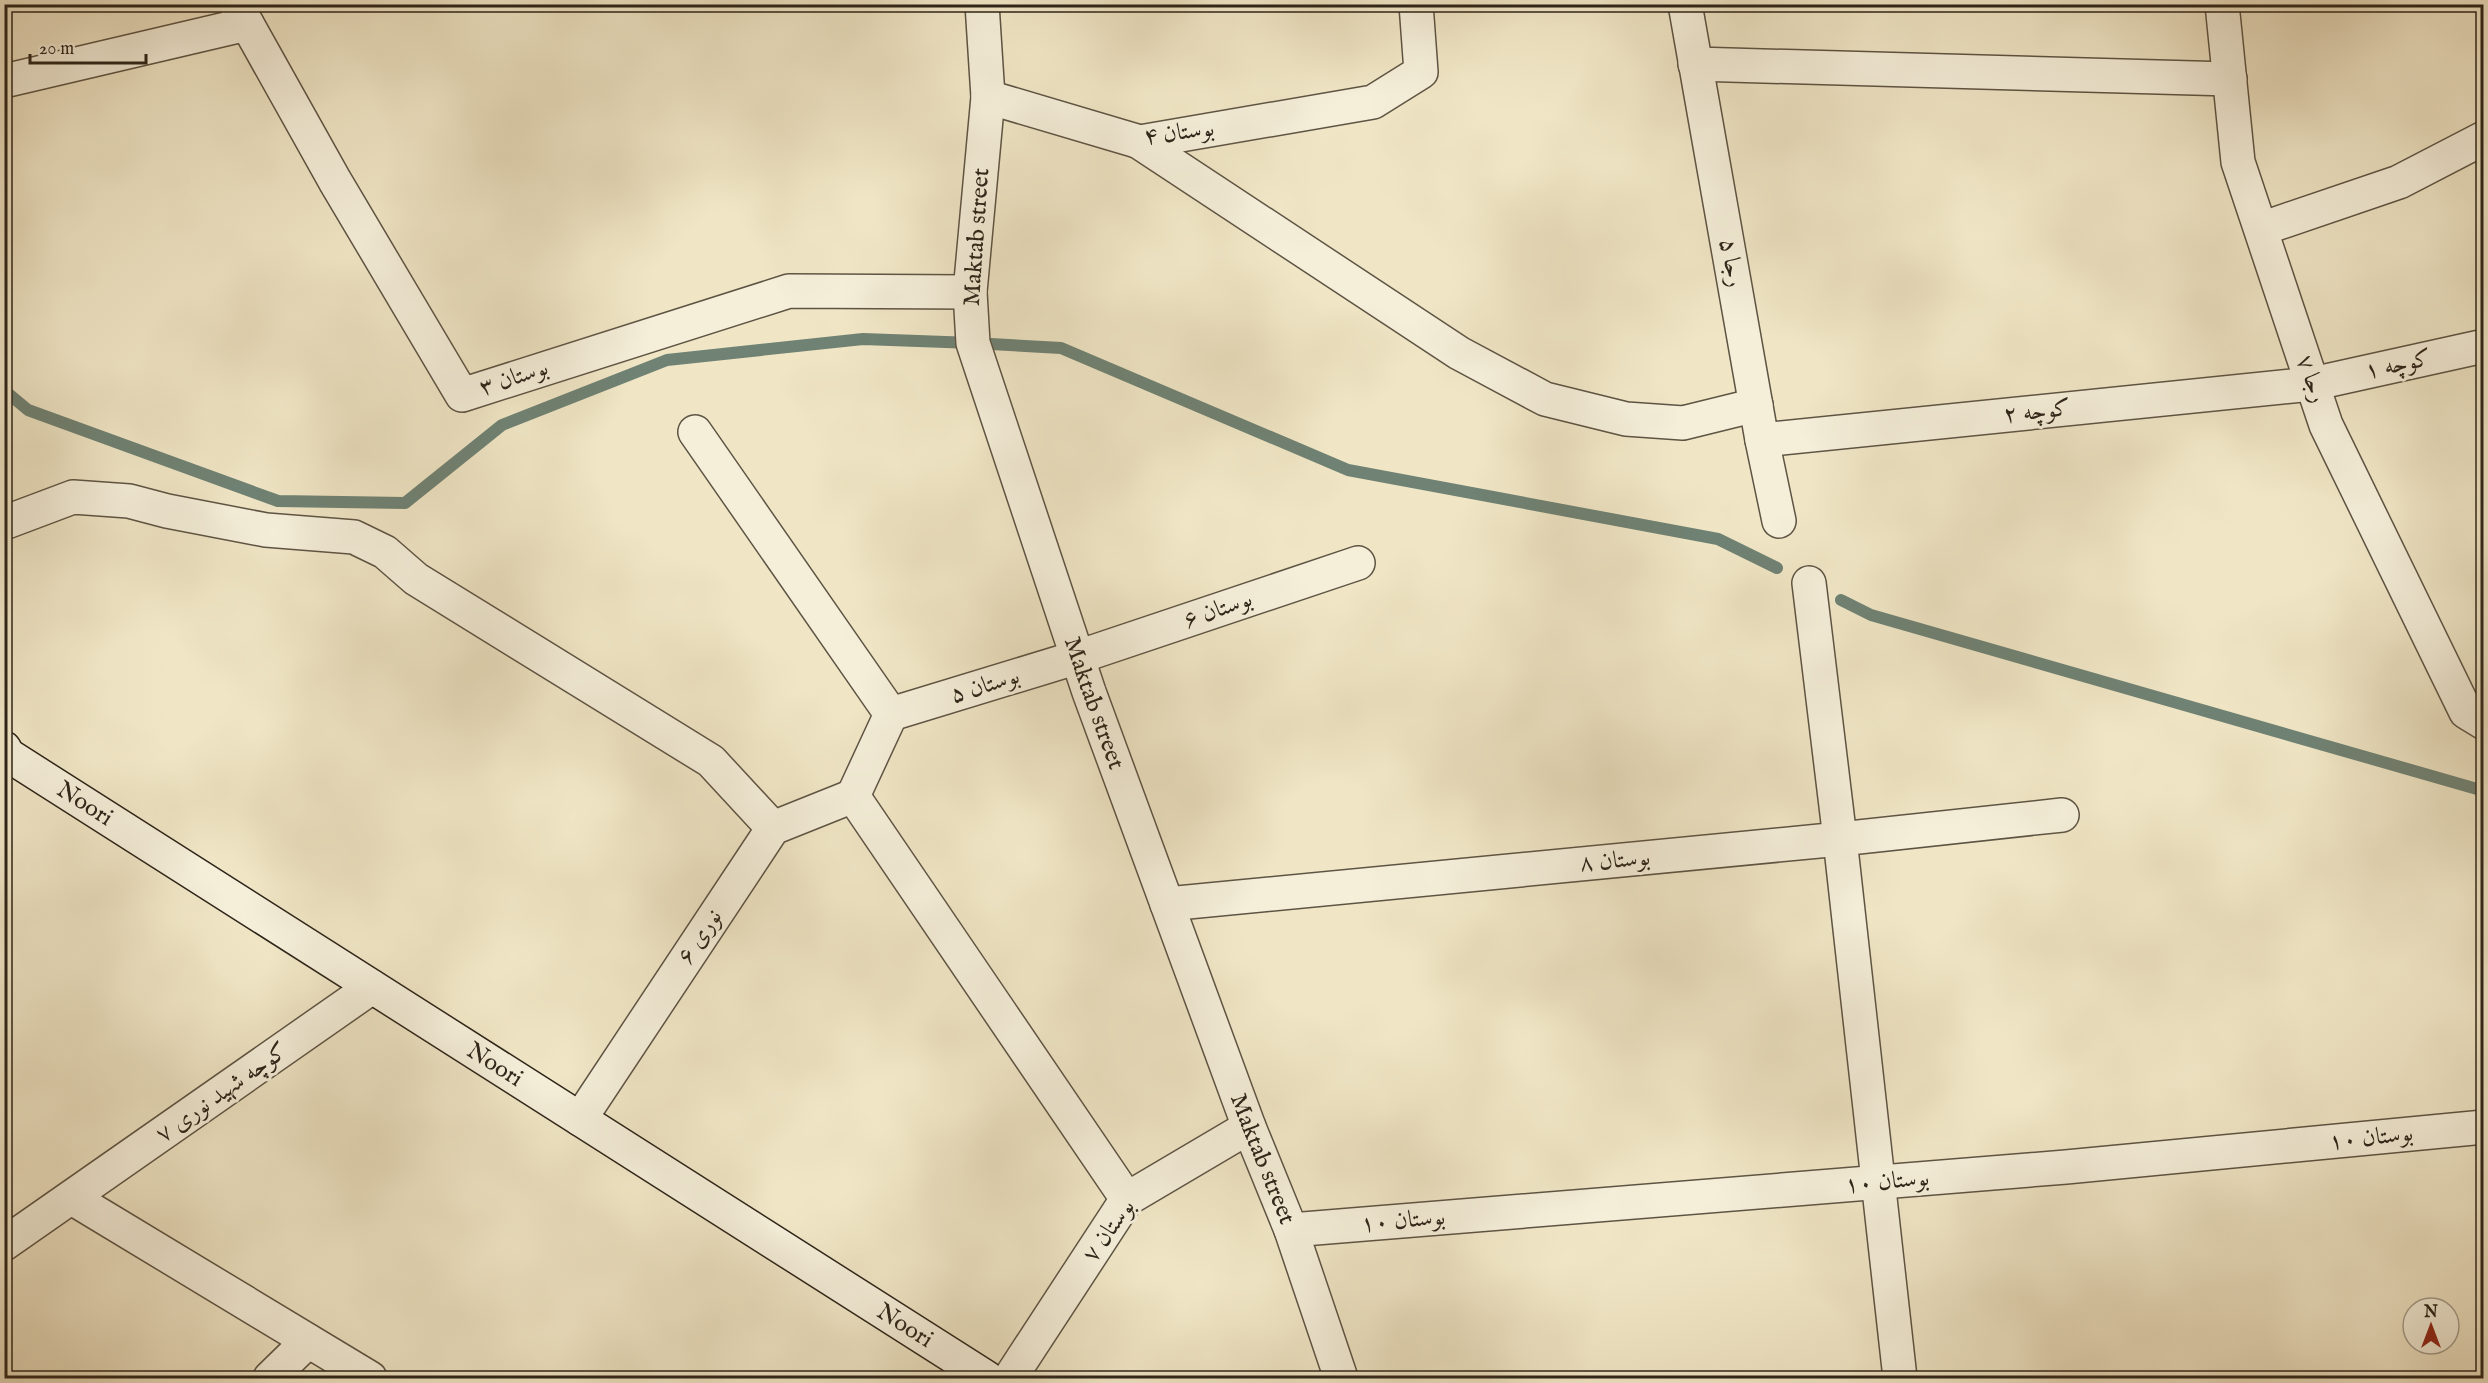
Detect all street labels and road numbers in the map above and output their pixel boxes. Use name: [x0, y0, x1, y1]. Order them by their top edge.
street label: بوستان ۴: [1142, 113, 1216, 153]
street label: Maktab street: [957, 167, 997, 307]
street label: رجا ۵: [1711, 236, 1751, 290]
street label: کوچه ۱: [2362, 343, 2434, 387]
street label: رجا ۷: [2288, 351, 2334, 407]
street label: بوستان ۳: [476, 352, 552, 404]
street label: کوچه ۲: [2002, 393, 2072, 431]
street label: بوستان ۶: [1179, 584, 1257, 636]
street label: Maktab street: [1056, 633, 1132, 774]
street label: بوستان ۵: [947, 661, 1023, 711]
street label: Noori: [51, 774, 119, 833]
street label: بوستان ۸: [1578, 842, 1652, 880]
street label: نوری ۶: [670, 903, 730, 971]
street label: Noori: [461, 1035, 529, 1094]
street label: کوچه شهید نوری ۷: [150, 1036, 294, 1150]
street label: Maktab street: [1223, 1089, 1303, 1229]
street label: بوستان ۱۰: [2327, 1118, 2415, 1158]
street label: بوستان ۱۰: [1843, 1163, 1931, 1201]
street label: بوستان ۷: [1076, 1193, 1142, 1269]
street label: بوستان ۱۰: [1359, 1202, 1447, 1240]
street label: Noori: [871, 1296, 939, 1355]

